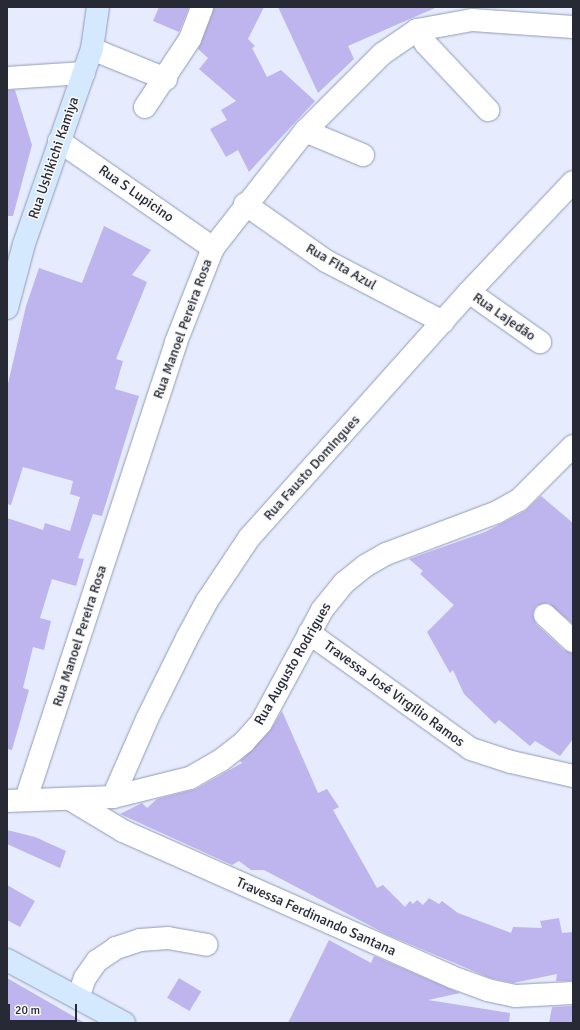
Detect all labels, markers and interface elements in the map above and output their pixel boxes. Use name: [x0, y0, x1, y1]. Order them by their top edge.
street label: Rua Ushikichi Kamiya: [25, 95, 83, 221]
street label: Rua S Lupicino: [95, 162, 177, 226]
street label: Rua Fita Azul: [303, 240, 379, 294]
street label: Rua Manoel Pereira Rosa: [150, 257, 216, 401]
street label: Rua Lajedão: [469, 289, 539, 345]
street label: Rua Fausto Domingues: [260, 412, 364, 524]
street label: Rua Manoel Pereira Rosa: [49, 563, 111, 709]
street label: Rua Augusto Rodrigues: [251, 600, 335, 728]
street label: Travessa José Virgílio Ramos: [320, 637, 468, 751]
street label: Travessa Ferdinando Santana: [233, 874, 399, 960]
scale bar: [10, 996, 79, 1022]
text: 20 m: [15, 1003, 40, 1018]

